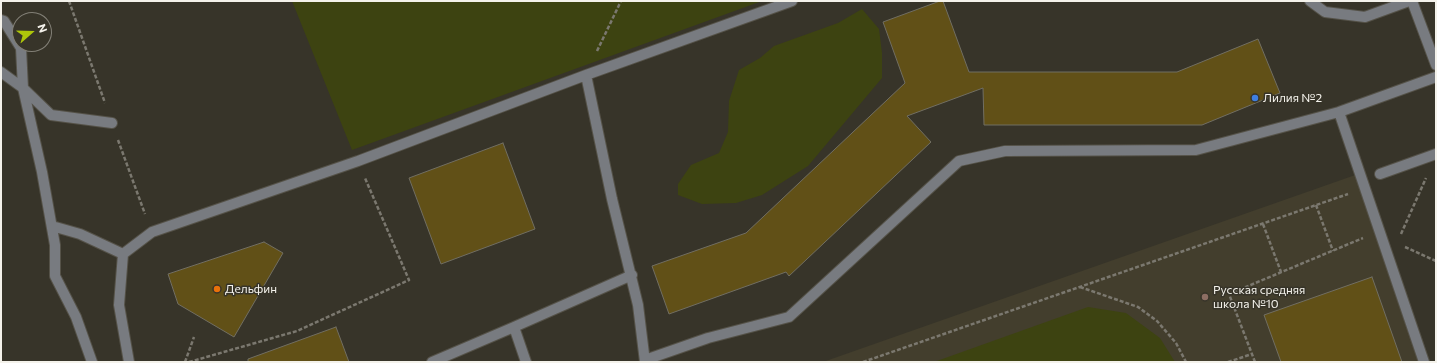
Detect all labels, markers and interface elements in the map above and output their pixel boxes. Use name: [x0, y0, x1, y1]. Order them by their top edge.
north arrow: [12, 12, 52, 52]
text: N: [35, 22, 50, 34]
place label: Лилия №2: [1263, 91, 1322, 105]
marker: Лилия №2: [1250, 93, 1260, 103]
place label: Дельфин: [225, 282, 277, 296]
place label: Русская средняя школа №10: [1213, 283, 1305, 311]
marker: Дельфин: [212, 284, 222, 294]
marker: Русская средняя школа №10: [1200, 292, 1210, 302]

